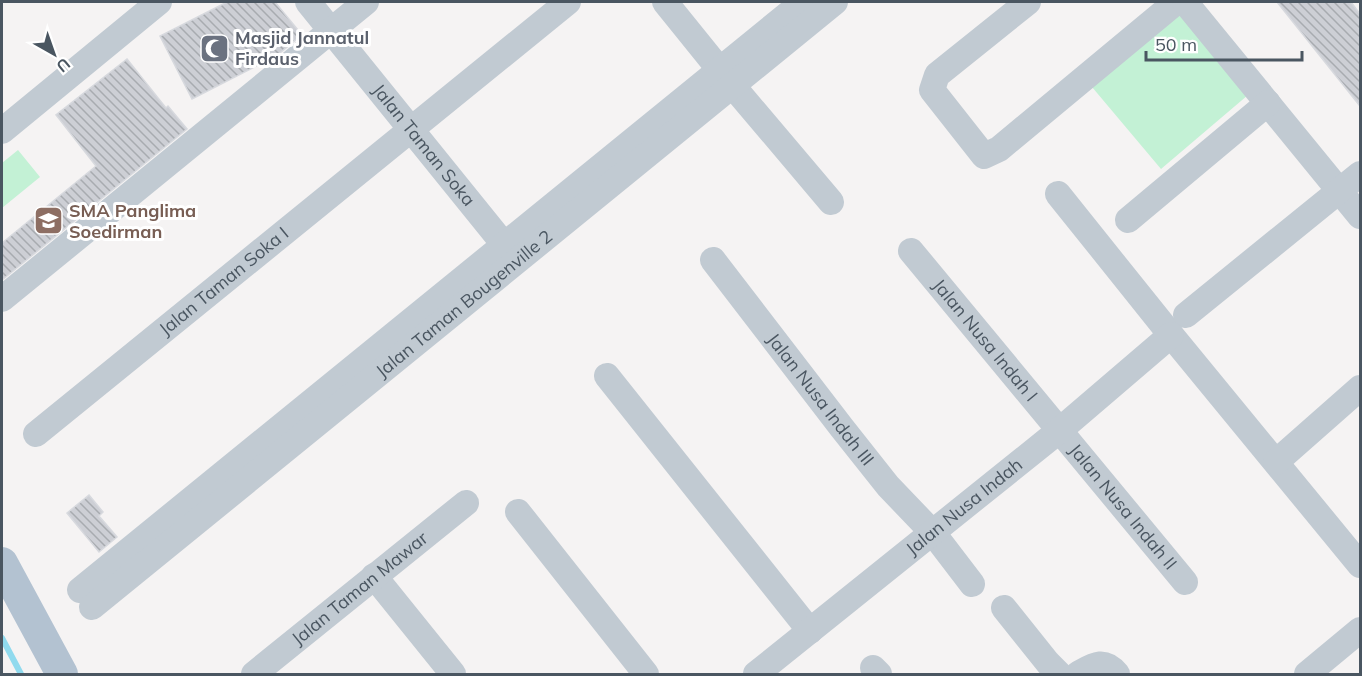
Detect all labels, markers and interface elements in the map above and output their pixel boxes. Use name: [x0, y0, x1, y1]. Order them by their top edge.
north arrow: [24, 24, 84, 84]
scale bar: [1146, 24, 1302, 62]
place label: Masjid Jannatul Firdaus: [235, 26, 369, 70]
mosque icon: Masjid Jannatul Firdaus: [198, 32, 230, 64]
text: 50 m: [1155, 33, 1197, 56]
text: U: [53, 54, 75, 77]
street label: Jalan Taman Soka: [368, 79, 480, 211]
place label: SMA Panglima Soedirman: [69, 199, 196, 243]
school or university icon: SMA Panglima Soedirman: [32, 205, 64, 237]
street label: Jalan Taman Soka I: [154, 222, 293, 340]
street label: Jalan Taman Bougenville 2: [371, 225, 557, 382]
street label: Jalan Nusa Indah I: [928, 274, 1043, 406]
street label: Jalan Nusa Indah III: [762, 328, 879, 470]
street label: Jalan Nusa Indah II: [1064, 439, 1182, 574]
street label: Jalan Nusa Indah: [901, 453, 1027, 560]
street label: Jalan Taman Mawar: [287, 526, 433, 650]

